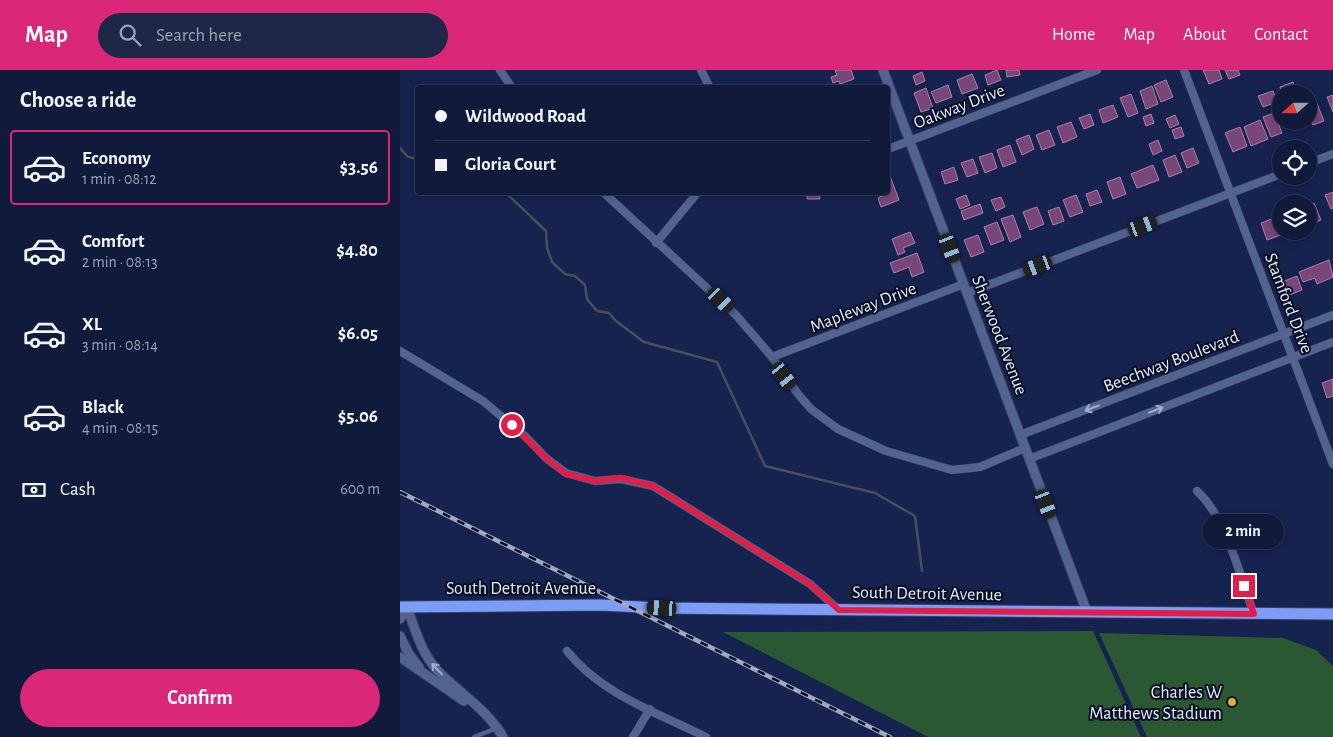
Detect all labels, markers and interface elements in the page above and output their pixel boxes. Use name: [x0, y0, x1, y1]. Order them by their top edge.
search box: [98, 13, 448, 58]
icon: search: [116, 21, 144, 49]
text: Map: [25, 23, 68, 47]
text: Search here: [156, 26, 242, 45]
text: Home: [1052, 26, 1095, 44]
text: Map: [1123, 26, 1155, 44]
text: About: [1183, 26, 1226, 44]
text: Contact: [1254, 26, 1308, 44]
street label: Oakway Drive: [911, 81, 1007, 133]
north arrow: [1272, 85, 1318, 130]
map controls: [1272, 85, 1317, 240]
text: Choose a ride: [20, 89, 136, 111]
text: Wildwood Road: [465, 107, 586, 126]
button: locate: [1272, 140, 1317, 185]
icon: car: [22, 145, 67, 190]
text: Economy: [82, 149, 151, 168]
text: Gloria Court: [465, 155, 556, 174]
text: $3.56: [340, 158, 378, 177]
text: 1 min · 08:12: [82, 171, 157, 187]
button: layers: [1272, 195, 1317, 240]
car: [1126, 214, 1159, 238]
icon: car: [22, 228, 67, 273]
car: [937, 231, 962, 265]
text: Comfort: [82, 232, 144, 251]
text: $4.80: [336, 241, 378, 260]
street label: Stamford Drive: [1261, 251, 1315, 356]
text: 2 min · 08:13: [82, 254, 158, 270]
car: [1021, 254, 1054, 278]
street label: Sherwood Avenue: [968, 273, 1030, 398]
street label: Mapleway Drive: [808, 279, 919, 336]
car: [705, 284, 737, 316]
icon: car: [22, 311, 67, 356]
text: XL: [82, 315, 102, 334]
text: $6.05: [338, 324, 378, 343]
street label: Beechway Boulevard: [1101, 328, 1242, 396]
text: 3 min · 08:14: [82, 337, 158, 353]
car: [768, 360, 799, 392]
icon: car: [22, 394, 67, 439]
text: Black: [82, 398, 124, 417]
one-way arrow: [1084, 404, 1100, 413]
one-way arrow: [1148, 405, 1164, 414]
text: $5.06: [338, 407, 378, 426]
route start: [501, 414, 523, 436]
text: 4 min · 08:15: [82, 420, 158, 436]
icon: cash: [20, 476, 48, 504]
text: Cash: [60, 480, 96, 499]
text: 600 m: [340, 481, 380, 497]
car: [1033, 487, 1058, 521]
callout: 2 min: [1203, 514, 1285, 548]
text: 2 min: [1225, 523, 1261, 539]
route end: [1233, 575, 1255, 597]
street label: South Detroit Avenue: [446, 580, 596, 598]
street label: South Detroit Avenue: [852, 584, 1002, 604]
car: [646, 600, 677, 616]
one-way arrow: [432, 663, 443, 676]
button: Confirm: [20, 669, 380, 727]
place label: Charles W Matthews Stadium: [1089, 684, 1222, 723]
marker: Charles W Matthews Stadium: [1226, 696, 1238, 708]

